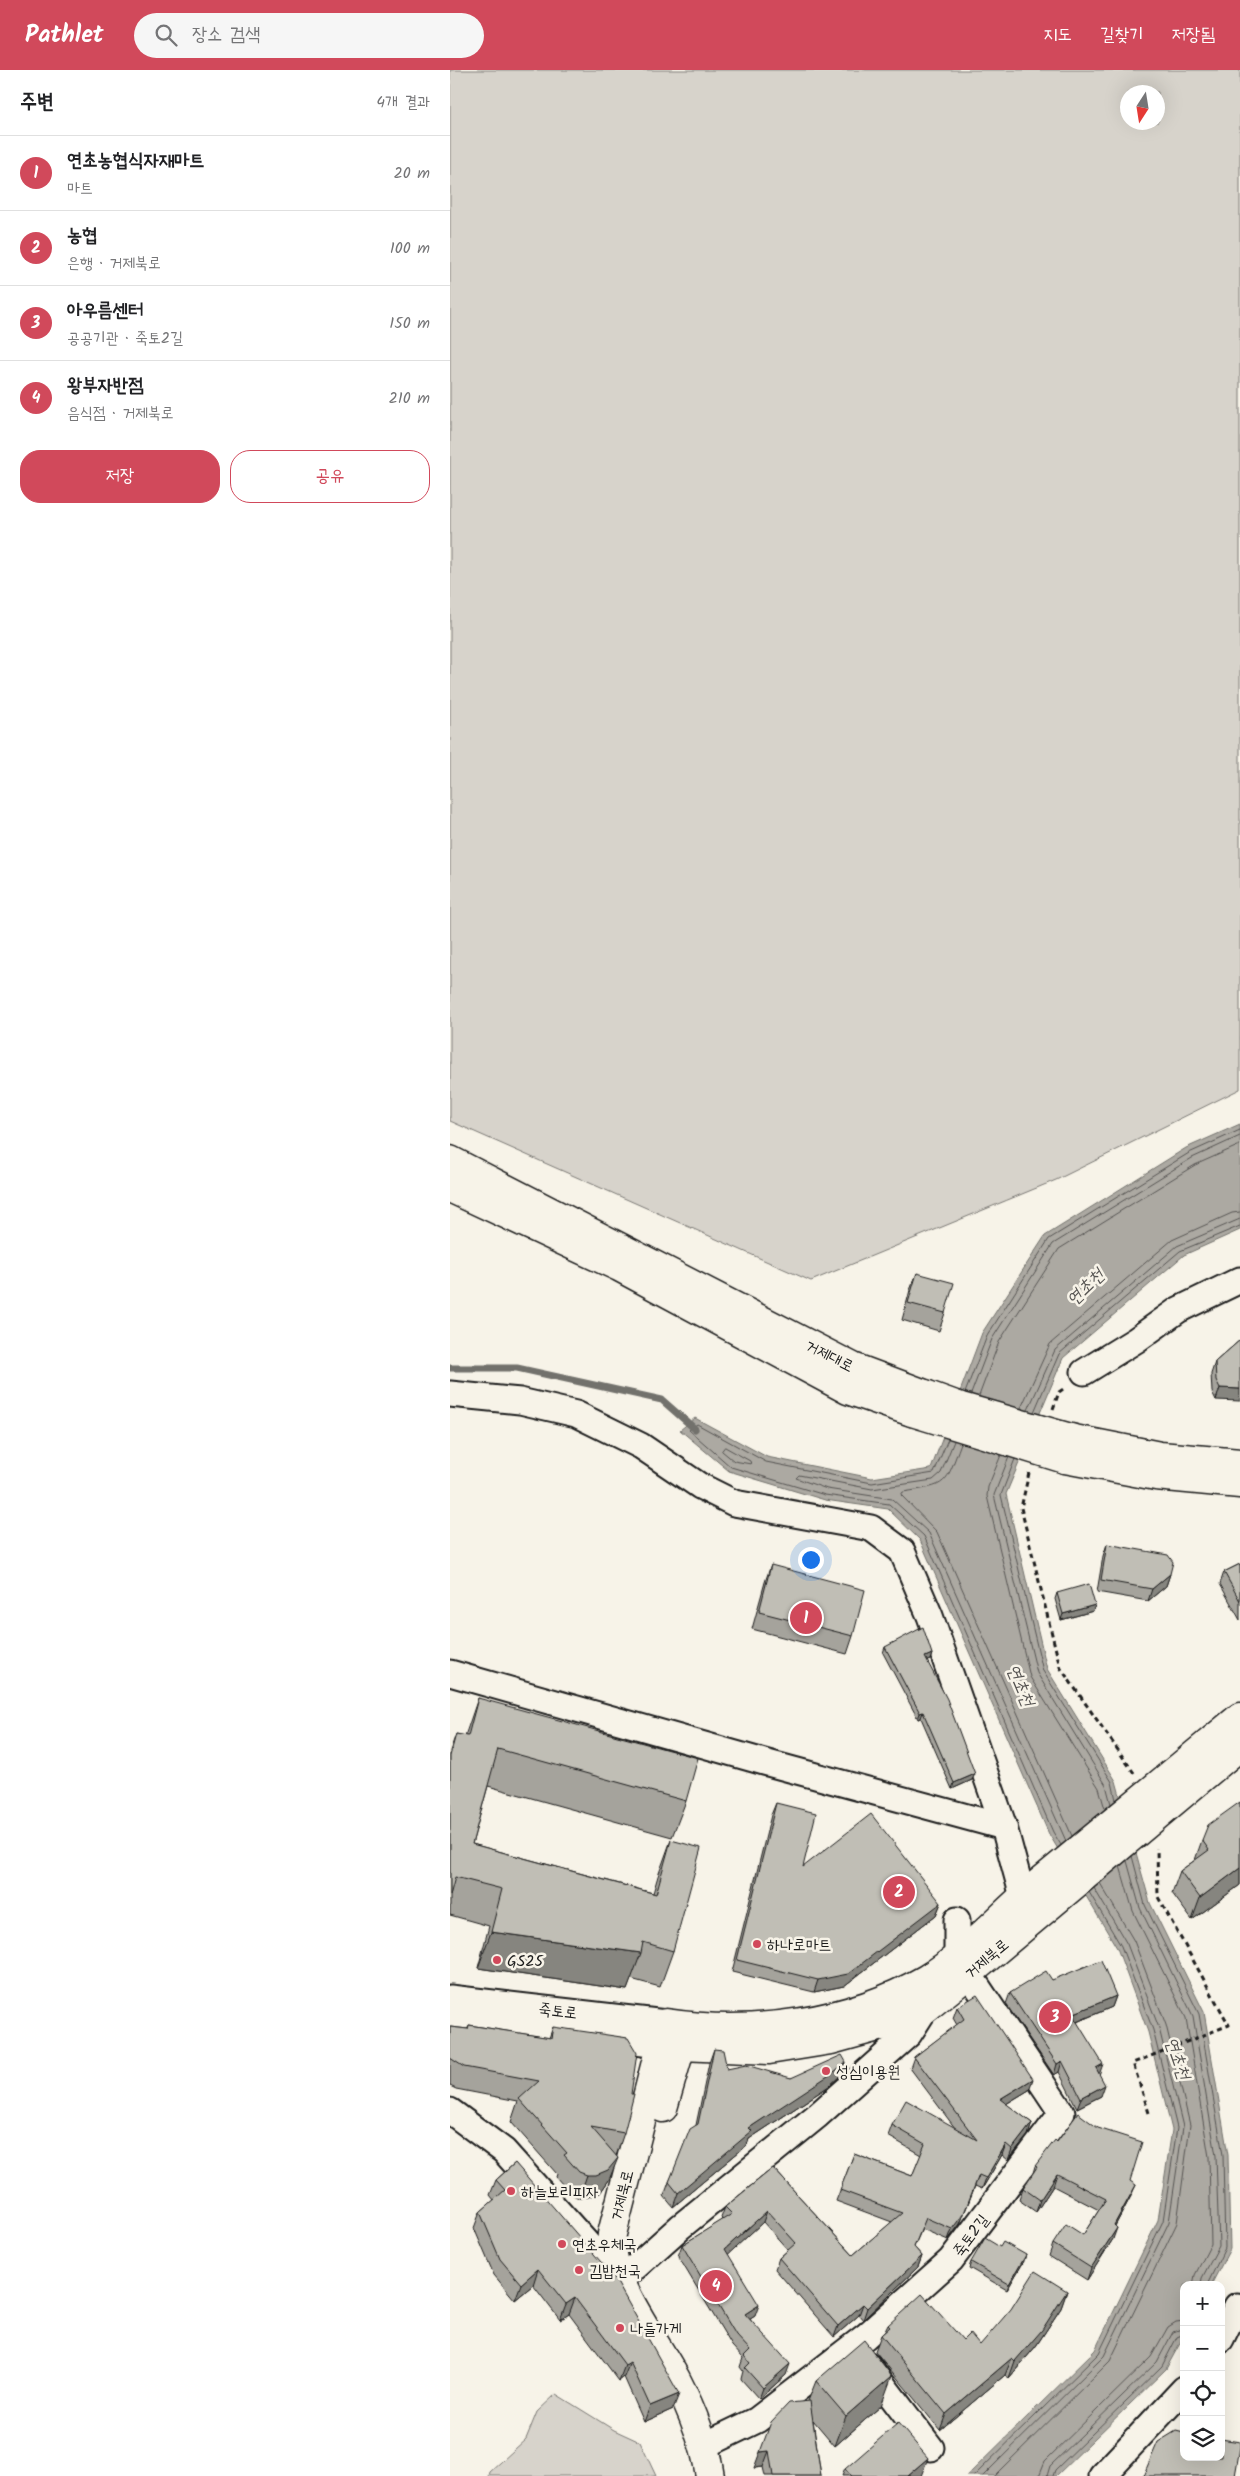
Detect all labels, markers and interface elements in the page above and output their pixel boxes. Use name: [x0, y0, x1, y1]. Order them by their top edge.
search box: [134, 13, 484, 58]
text: Pathlet: [25, 16, 104, 55]
text: 장소 검색: [192, 20, 260, 50]
icon: search: [152, 21, 180, 49]
text: 지도: [1043, 21, 1072, 50]
text: 길찾기: [1100, 21, 1144, 50]
text: 저장됨: [1172, 21, 1215, 50]
north arrow: [1120, 85, 1165, 130]
text: 주변: [20, 86, 54, 119]
text: 4개 결과: [376, 90, 430, 115]
text: 연초농협식자재마트: [67, 146, 205, 176]
text: 1: [34, 161, 38, 186]
text: 20 m: [394, 161, 430, 186]
text: 마트: [67, 176, 93, 201]
text: 농협: [67, 221, 98, 251]
text: 2: [31, 236, 41, 261]
text: 100 m: [390, 236, 430, 261]
text: 은행 · 거제북로: [67, 251, 161, 276]
text: 아우름센터: [67, 296, 143, 326]
text: 3: [32, 311, 40, 336]
text: 150 m: [389, 311, 430, 336]
text: 공공기관 · 죽토2길: [67, 326, 183, 351]
text: 왕부자반점: [67, 371, 143, 401]
text: 4: [32, 386, 40, 411]
text: 210 m: [389, 386, 430, 411]
text: 음식점 · 거제북로: [67, 401, 174, 426]
button: 저장: [20, 450, 220, 503]
button: 공유: [230, 450, 430, 503]
water label: 연초천: [1060, 1262, 1113, 1314]
street label: 거제대로: [801, 1334, 858, 1379]
your location: [798, 1547, 824, 1573]
pin: 1: [790, 1599, 822, 1637]
water label: 연초천: [998, 1660, 1042, 1713]
pin: 2: [883, 1873, 915, 1911]
place label: 하나로마트: [767, 1933, 831, 1958]
street label: 거제북로: [959, 1933, 1015, 1985]
marker: 하나로마트: [751, 1938, 763, 1950]
place label: GS25: [507, 1949, 545, 1974]
marker: GS25: [491, 1954, 503, 1966]
street label: 죽토로: [537, 1997, 579, 2026]
pin: 3: [1039, 1998, 1071, 2036]
water label: 연초천: [1156, 2033, 1198, 2085]
place label: 성심이용원: [836, 2060, 900, 2085]
marker: 성심이용원: [820, 2065, 832, 2077]
street label: 거제북로: [604, 2167, 641, 2223]
place label: 하늘보리피자: [521, 2180, 598, 2205]
marker: 하늘보리피자: [505, 2185, 517, 2197]
street label: 죽토2길: [947, 2209, 996, 2263]
place label: 연초우체국: [572, 2233, 637, 2258]
marker: 연초우체국: [556, 2238, 568, 2250]
place label: 김밥천국: [589, 2259, 641, 2284]
marker: 김밥천국: [573, 2264, 585, 2276]
pin: 4: [700, 2267, 732, 2305]
map controls: [1180, 2281, 1225, 2461]
button: +: [1180, 2281, 1225, 2326]
place label: 나들가게: [630, 2317, 682, 2342]
marker: 나들가게: [614, 2322, 626, 2334]
button: −: [1180, 2326, 1225, 2371]
button: locate: [1180, 2371, 1225, 2416]
button: layers: [1180, 2416, 1225, 2461]

